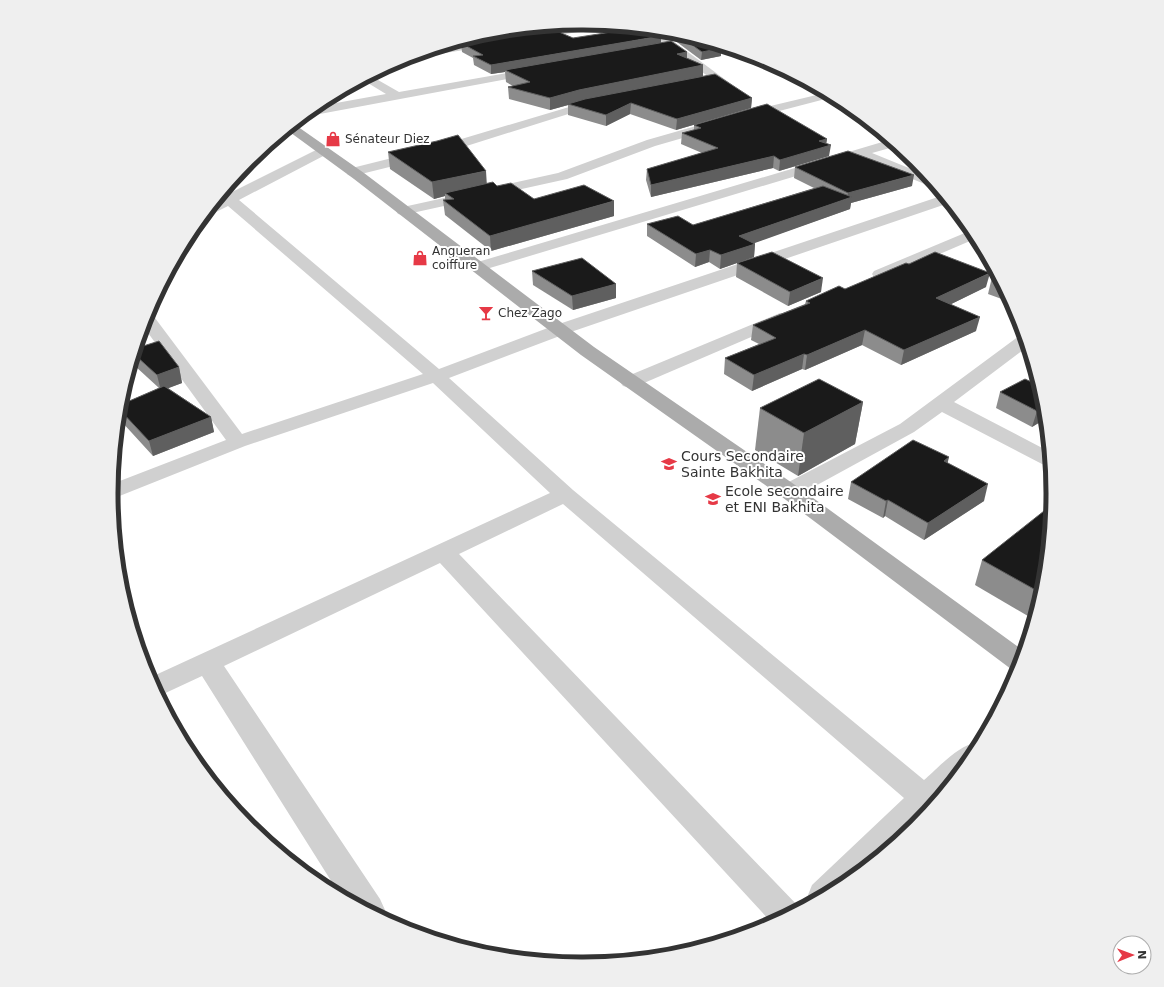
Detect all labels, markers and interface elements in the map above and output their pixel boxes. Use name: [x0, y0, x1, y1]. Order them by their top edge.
shop icon: Sénateur Diez: [324, 130, 342, 148]
place label: Sénateur Diez: [345, 132, 430, 146]
place label: Angueran coiffure: [432, 244, 490, 272]
shop icon: Angueran coiffure: [411, 249, 429, 267]
bar icon: Chez Zago: [477, 304, 495, 322]
place label: Chez Zago: [498, 306, 562, 320]
place label: Cours Secondaire Sainte Bakhita: [681, 448, 804, 480]
school or university icon: Cours Secondaire Sainte Bakhita: [660, 455, 678, 473]
place label: Ecole secondaire et ENI Bakhita: [725, 483, 844, 515]
school or university icon: Ecole secondaire et ENI Bakhita: [704, 490, 722, 508]
north arrow: [1112, 935, 1152, 975]
text: N: [1135, 950, 1148, 960]

